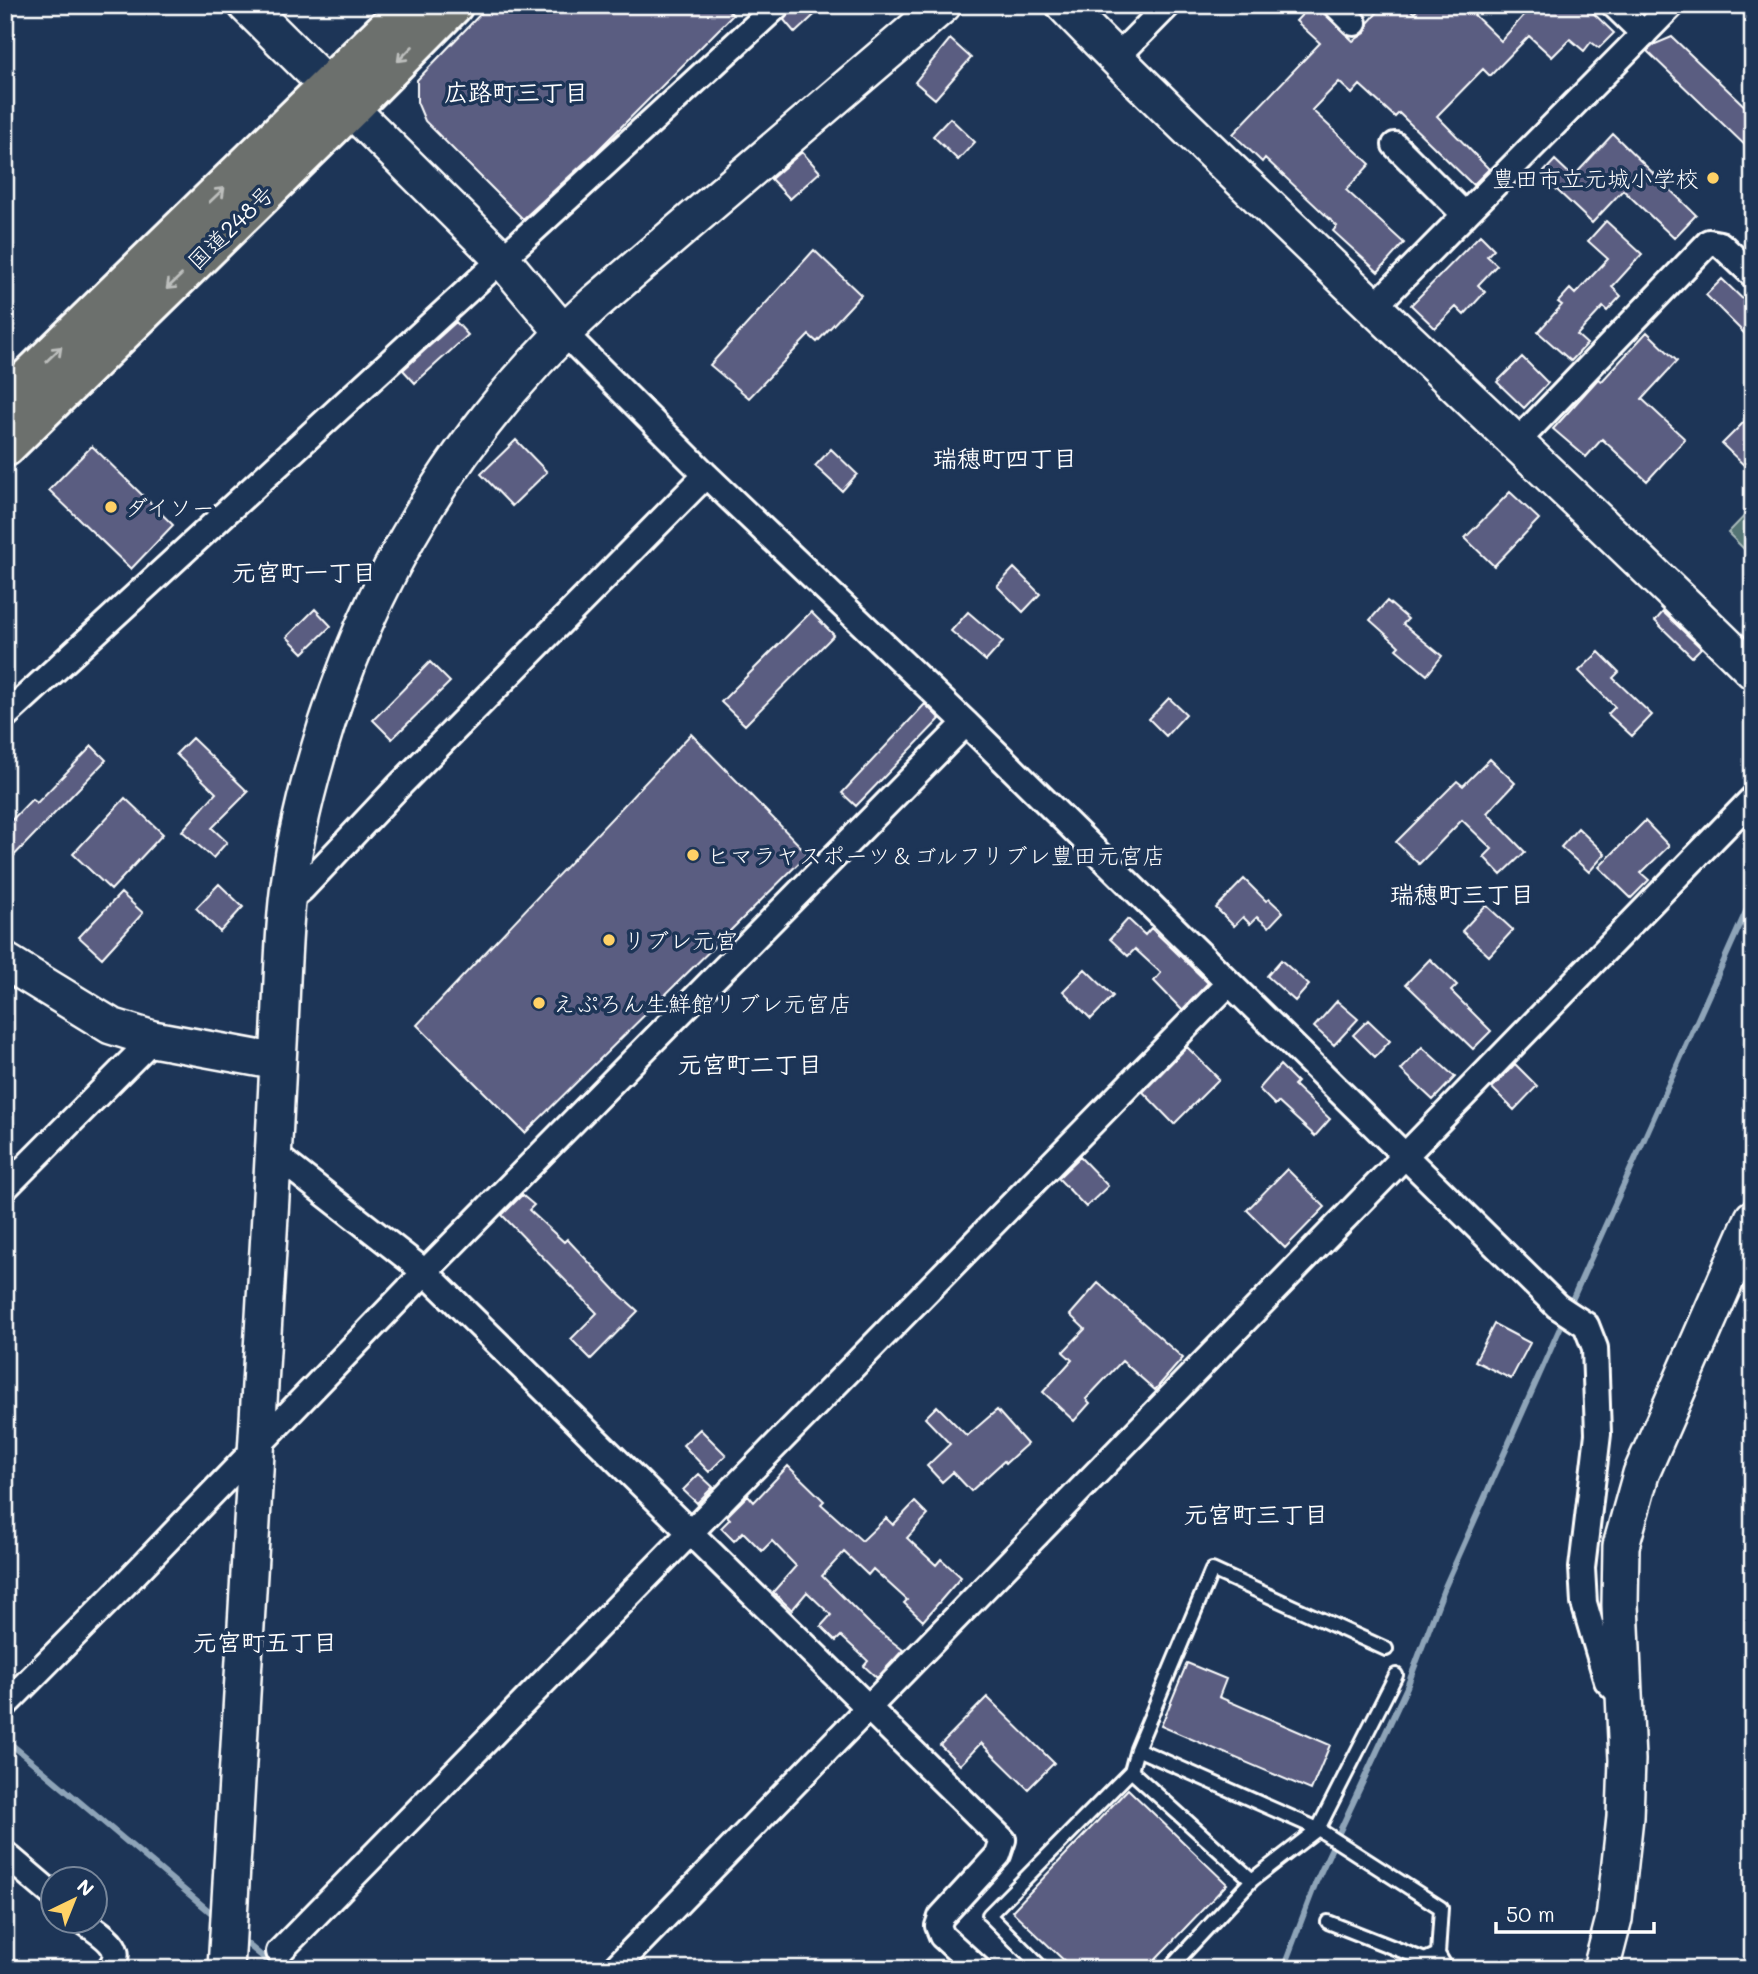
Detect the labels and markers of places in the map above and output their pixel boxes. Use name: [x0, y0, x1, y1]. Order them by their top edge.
place label: 豊田市立元城小学校: [1492, 163, 1699, 193]
marker: 豊田市立元城小学校: [1705, 170, 1721, 186]
place label: ダイソー: [125, 492, 215, 522]
marker: ダイソー: [103, 499, 119, 515]
place label: ヒマラヤスポーツ＆ゴルフリブレ豊田元宮店: [707, 840, 1166, 870]
marker: ヒマラヤスポーツ＆ゴルフリブレ豊田元宮店: [685, 847, 701, 863]
place label: リブレ元宮: [623, 925, 738, 955]
marker: リブレ元宮: [601, 932, 617, 948]
place label: えぷろん生鮮館リブレ元宮店: [553, 988, 852, 1018]
marker: えぷろん生鮮館リブレ元宮店: [531, 995, 547, 1011]

